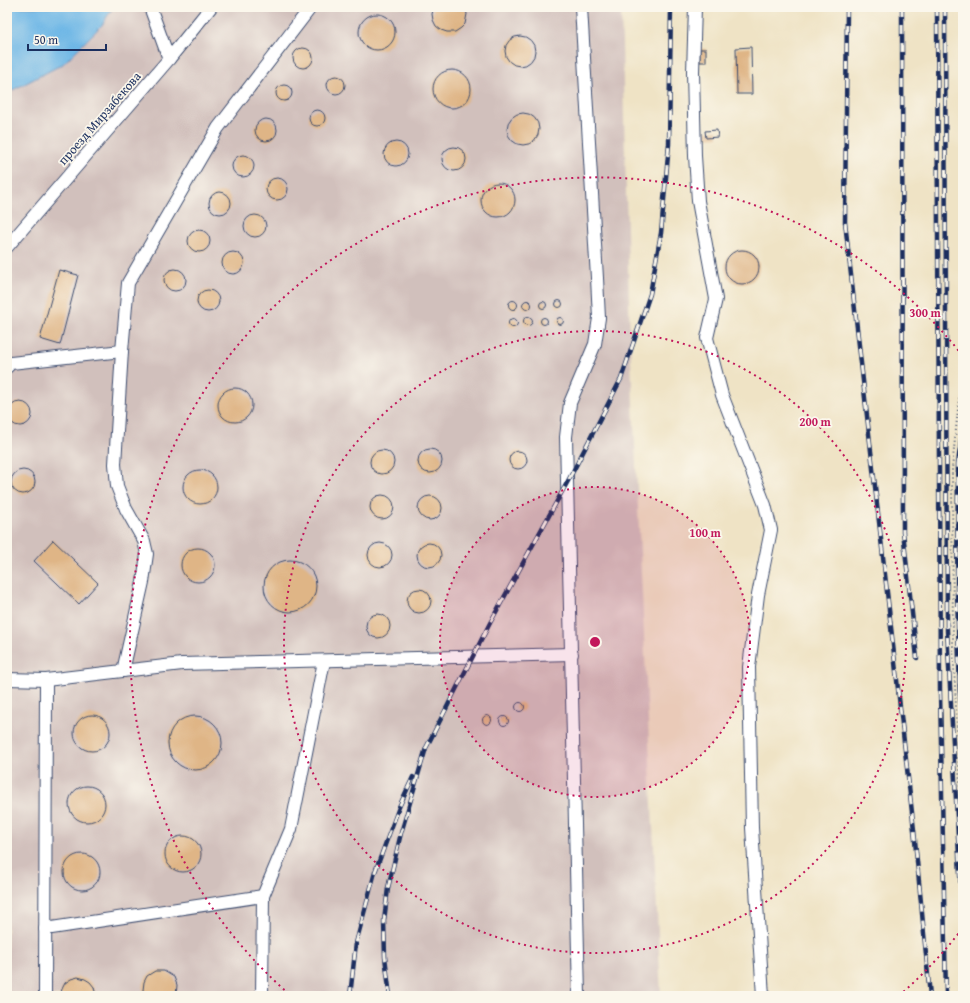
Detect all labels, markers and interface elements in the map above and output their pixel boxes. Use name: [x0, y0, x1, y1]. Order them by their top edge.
scale bar: [28, 26, 106, 52]
text: 50 m: [34, 31, 58, 48]
street label: проезд Мирзабекова: [53, 67, 146, 169]
text: 300 m: [909, 304, 942, 321]
text: 200 m: [799, 413, 832, 430]
text: 100 m: [689, 524, 722, 541]
centre of rings: [588, 635, 602, 649]

